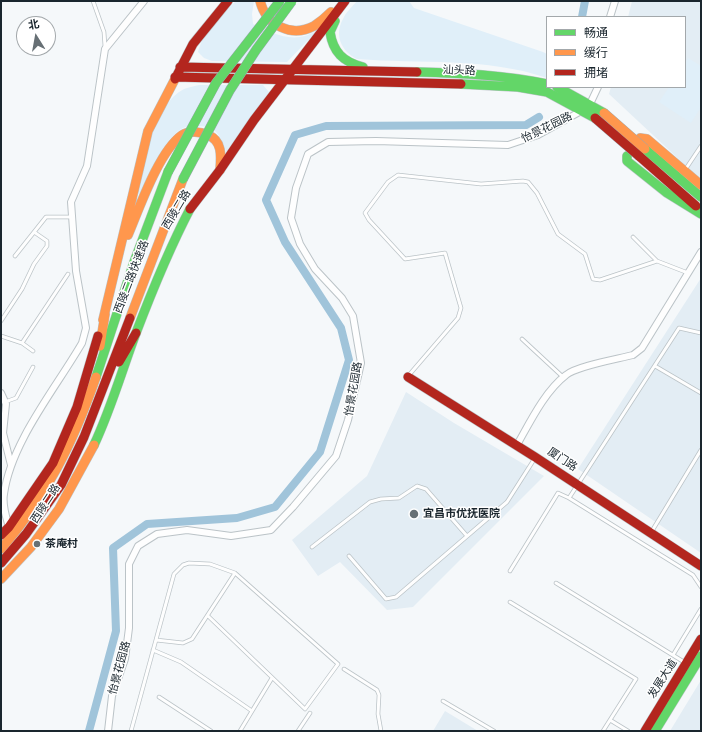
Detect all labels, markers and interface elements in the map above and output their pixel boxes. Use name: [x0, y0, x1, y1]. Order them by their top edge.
north arrow: [16, 16, 56, 56]
legend: [546, 16, 686, 88]
text: 北: [27, 17, 40, 32]
text: 畅通: [584, 26, 608, 41]
text: 缓行: [584, 46, 608, 61]
street label: 汕头路: [442, 64, 476, 78]
text: 拥堵: [584, 66, 608, 81]
street label: 怡景花园路: [519, 110, 575, 146]
street label: 西陵二路: [160, 188, 194, 232]
street label: 西陵二路快速路: [112, 239, 152, 315]
street label: 怡景花园路: [343, 361, 365, 417]
street label: 厦门路: [545, 445, 579, 475]
street label: 西陵二路: [28, 482, 64, 526]
place label: 宜昌市优抚医院: [423, 507, 500, 521]
marker: 宜昌市优抚医院: [408, 508, 420, 520]
place label: 茶庵村: [45, 537, 78, 551]
marker: 茶庵村: [32, 539, 42, 549]
street label: 怡景花园路: [107, 640, 133, 696]
street label: 发展大道: [646, 657, 680, 701]

